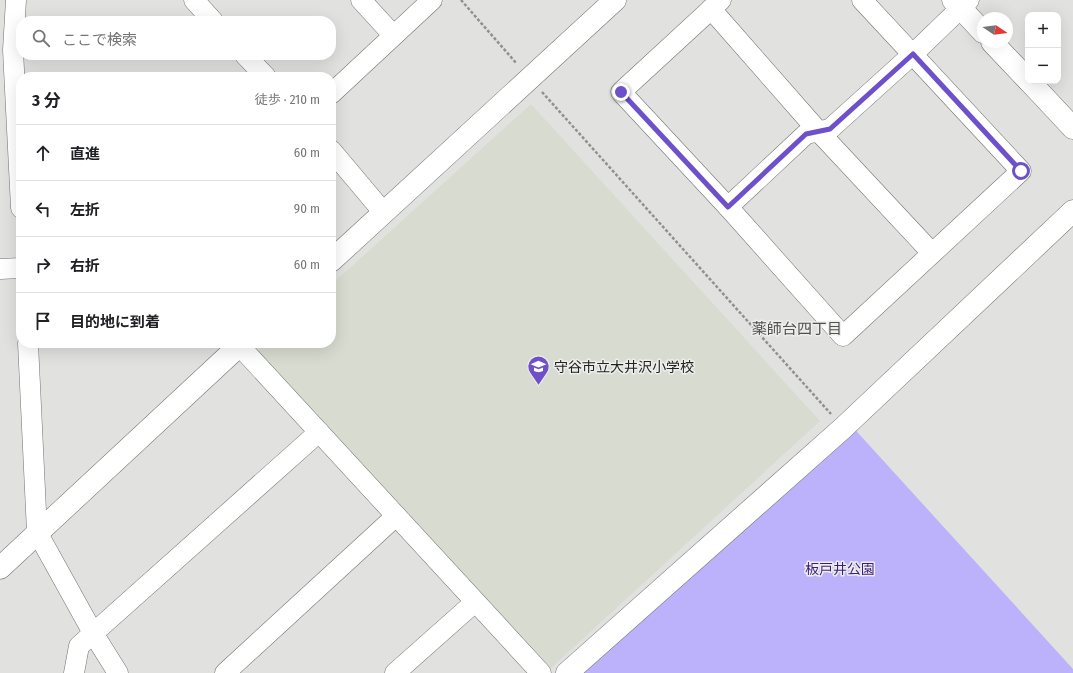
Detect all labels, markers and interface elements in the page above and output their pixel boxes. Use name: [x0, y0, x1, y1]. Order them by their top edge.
north arrow: [977, 12, 1013, 48]
map controls: [1025, 12, 1061, 84]
button: +: [1025, 12, 1061, 48]
search box: [16, 16, 336, 60]
icon: search: [30, 27, 52, 49]
text: ここで検索: [62, 31, 137, 49]
button: −: [1025, 48, 1061, 84]
route end: [612, 83, 630, 101]
text: 3 分: [32, 90, 61, 111]
text: 徒歩 · 210 m: [255, 92, 320, 107]
icon: ahead: [32, 142, 54, 164]
text: 直進: [70, 145, 100, 163]
text: 60 m: [294, 145, 320, 160]
route start: [1012, 162, 1030, 180]
icon: left: [32, 198, 54, 220]
text: 左折: [70, 201, 100, 219]
text: 90 m: [294, 201, 320, 216]
icon: right: [32, 254, 54, 276]
text: 右折: [70, 257, 100, 275]
text: 60 m: [294, 257, 320, 272]
icon: arrive: [32, 310, 54, 332]
text: 目的地に到着: [70, 313, 160, 331]
district label: 薬師台四丁目: [752, 320, 842, 338]
school or university icon: 守谷市立大井沢小学校: [525, 354, 551, 387]
place label: 守谷市立大井沢小学校: [554, 359, 694, 376]
park label: 板戸井公園: [805, 561, 875, 578]

